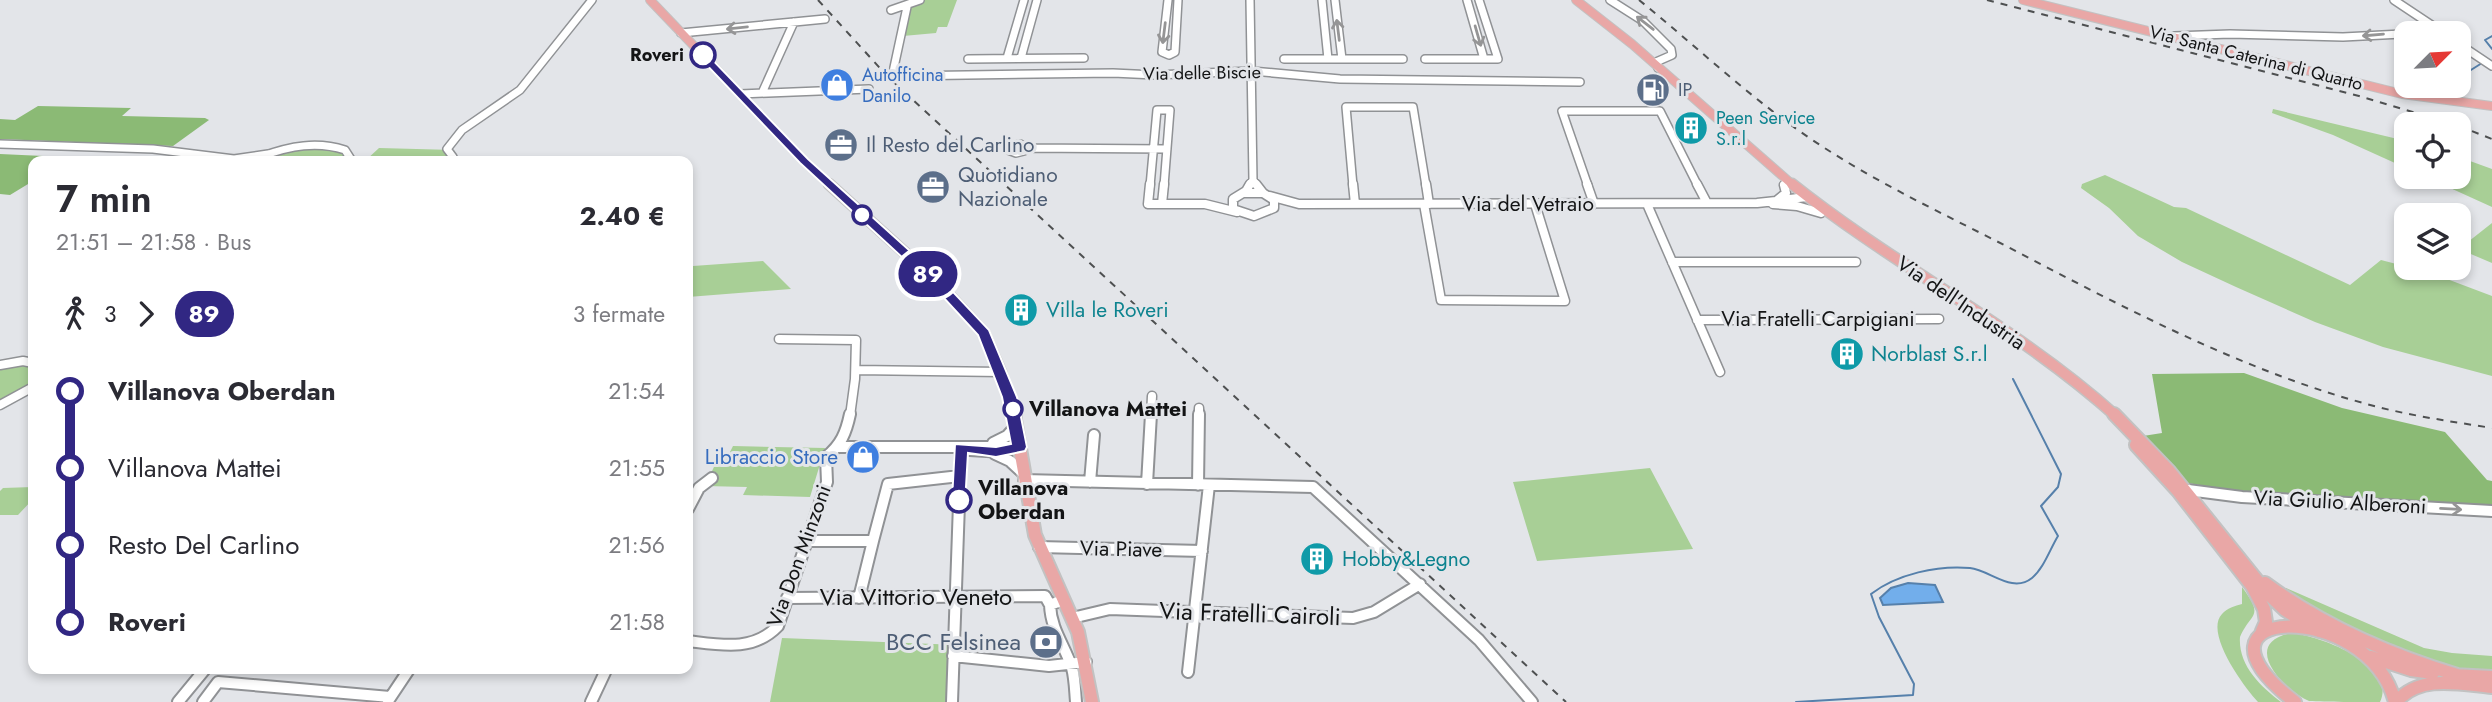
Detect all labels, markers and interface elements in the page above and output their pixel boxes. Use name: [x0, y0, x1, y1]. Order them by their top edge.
one-way arrow: [1636, 15, 1654, 30]
one-way arrow: [1332, 19, 1345, 41]
street label: Via Santa Caterina di Quarto: [2147, 19, 2366, 97]
one-way arrow: [726, 21, 749, 34]
one-way arrow: [1158, 21, 1171, 44]
north arrow: [2394, 21, 2471, 98]
map controls: [2394, 21, 2471, 280]
one-way arrow: [1472, 25, 1485, 47]
one-way arrow: [2362, 29, 2385, 42]
place label: Roveri: [630, 42, 684, 68]
marker: Roveri: [690, 42, 716, 68]
street label: Via delle Biscie: [1143, 59, 1261, 87]
place label: Autofficina Danilo: [862, 62, 944, 109]
shop icon: Autofficina Danilo: [818, 66, 856, 104]
fuel station icon: IP: [1634, 71, 1672, 109]
place label: IP: [1678, 77, 1692, 103]
place label: Peen Service S.r.l: [1716, 105, 1815, 152]
building icon: Peen Service S.r.l: [1672, 109, 1710, 147]
button: locate: [2394, 112, 2471, 189]
office icon: Il Resto del Carlino: [822, 126, 860, 164]
place label: Il Resto del Carlino: [866, 130, 1035, 160]
place label: Quotidiano Nazionale: [958, 160, 1058, 214]
office icon: Quotidiano Nazionale: [914, 168, 952, 206]
text: 7 min: [56, 171, 152, 226]
street label: Via del Vetraio: [1462, 189, 1594, 219]
text: 2.40 €: [579, 197, 665, 235]
button: layers: [2394, 203, 2471, 280]
unlabelled marker: [852, 205, 872, 225]
text: 21:51 – 21:58 · Bus: [56, 225, 251, 259]
street label: Via dell'Industria: [1891, 249, 2031, 357]
line badge: 89: [897, 251, 960, 297]
text: 89: [912, 256, 944, 291]
building icon: Villa le Roveri: [1002, 291, 1040, 329]
icon: walk: [56, 295, 94, 333]
icon: forward: [127, 295, 165, 333]
place label: Villa le Roveri: [1046, 295, 1169, 325]
text: 89: [189, 296, 220, 331]
text: 3: [104, 297, 117, 331]
text: 3 fermate: [573, 297, 665, 331]
street label: Via Fratelli Carpigiani: [1721, 304, 1915, 334]
building icon: Norblast S.r.l: [1828, 335, 1866, 373]
place label: Norblast S.r.l: [1871, 339, 1988, 369]
text: Villanova Oberdan: [108, 372, 336, 410]
text: 21:54: [608, 374, 665, 408]
place label: Villanova Mattei: [1028, 394, 1187, 424]
marker: Villanova Mattei: [1003, 399, 1023, 419]
shop icon: Libraccio Store: [844, 438, 882, 476]
place label: Libraccio Store: [705, 442, 838, 472]
text: Villanova Mattei: [108, 449, 282, 487]
text: 21:55: [609, 451, 665, 485]
place label: Villanova Oberdan: [977, 473, 1068, 527]
street label: Via Don Minzoni: [759, 481, 839, 631]
street label: Via Giulio Alberoni: [2253, 482, 2427, 522]
marker: Villanova Oberdan: [946, 487, 972, 513]
one-way arrow: [2439, 502, 2462, 515]
text: Resto Del Carlino: [108, 526, 299, 564]
text: 21:56: [608, 528, 665, 562]
street label: Via Piave: [1080, 533, 1163, 565]
building icon: Hobby&Legno: [1298, 540, 1336, 578]
place label: Hobby&Legno: [1342, 544, 1470, 574]
street label: Via Vittorio Veneto: [820, 579, 1012, 614]
street label: Via Fratelli Cairoli: [1159, 593, 1341, 634]
text: Roveri: [108, 603, 186, 641]
text: 21:58: [609, 605, 665, 639]
bank icon: BCC Felsinea: [1027, 623, 1065, 661]
place label: BCC Felsinea: [886, 624, 1021, 659]

